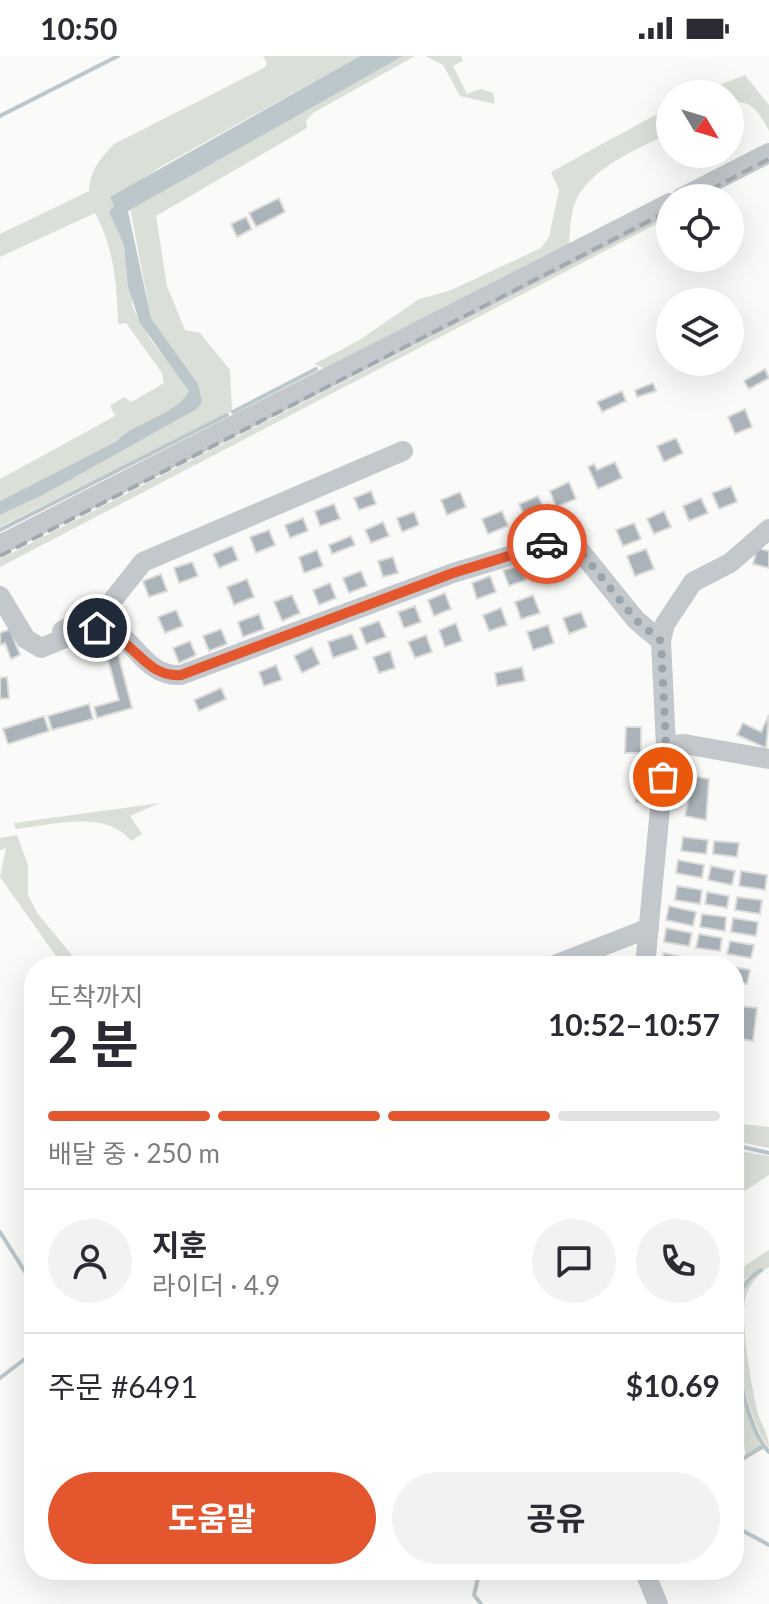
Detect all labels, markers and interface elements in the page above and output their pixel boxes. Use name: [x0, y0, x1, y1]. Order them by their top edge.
text: 10:50: [40, 10, 117, 46]
north arrow: [656, 80, 744, 168]
map controls: [656, 80, 744, 376]
button: locate: [656, 184, 744, 272]
button: layers: [656, 288, 744, 376]
courier: [507, 504, 587, 584]
icon: car: [525, 522, 569, 566]
pin: [63, 594, 131, 662]
icon: home: [75, 606, 119, 650]
pin: [629, 743, 697, 811]
icon: bag: [641, 755, 685, 799]
text: 도착까지: [48, 980, 144, 1012]
text: 10:52–10:57: [548, 1006, 720, 1042]
text: 2 분: [48, 1012, 139, 1074]
text: 배달 중 · 250 m: [48, 1137, 220, 1169]
button: person: [48, 1219, 132, 1303]
button: chat: [532, 1219, 616, 1303]
button: phone: [636, 1219, 720, 1303]
text: 지훈: [152, 1226, 207, 1262]
text: 라이더 · 4.9: [152, 1269, 280, 1301]
text: $10.69: [626, 1367, 720, 1403]
text: 주문 #6491: [48, 1368, 198, 1404]
button: 도움말: [48, 1472, 376, 1564]
button: 공유: [392, 1472, 720, 1564]

